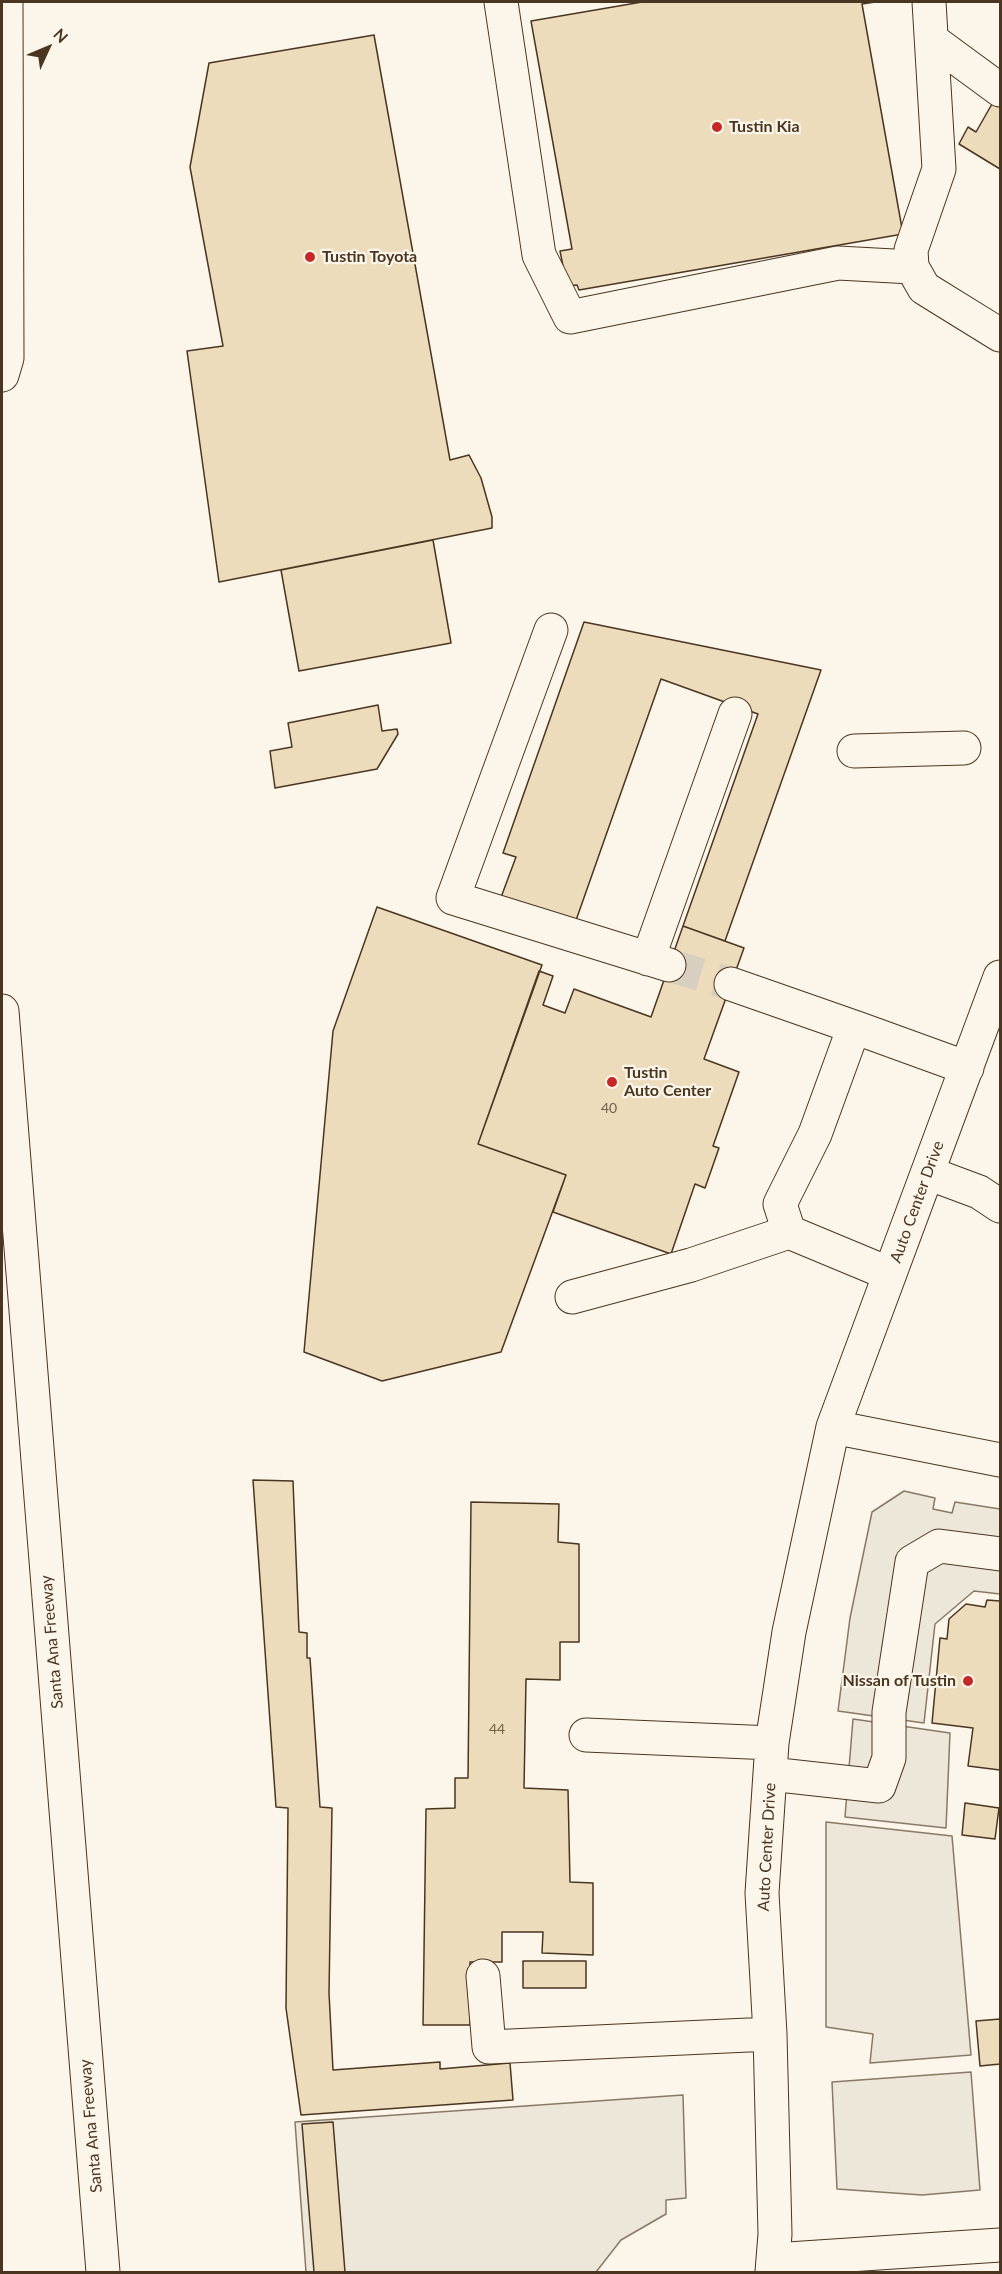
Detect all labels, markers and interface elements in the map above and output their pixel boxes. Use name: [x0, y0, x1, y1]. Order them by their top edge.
north arrow: [18, 18, 78, 78]
text: N: [50, 24, 72, 46]
place label: Tustin Kia: [729, 117, 800, 137]
marker: Tustin Kia: [710, 120, 724, 134]
place label: Tustin Toyota: [322, 247, 417, 267]
marker: Tustin Toyota: [303, 250, 317, 264]
place label: Tustin Auto Center: [624, 1063, 711, 1101]
marker: Tustin Auto Center: [605, 1075, 619, 1089]
house number: 40: [601, 1100, 617, 1116]
street label: Auto Center Drive: [886, 1138, 948, 1266]
street label: Santa Ana Freeway: [37, 1574, 67, 1710]
place label: Nissan of Tustin: [843, 1671, 956, 1691]
marker: Nissan of Tustin: [961, 1674, 975, 1688]
house number: 44: [489, 1721, 505, 1737]
street label: Auto Center Drive: [754, 1782, 780, 1912]
street label: Santa Ana Freeway: [76, 2058, 106, 2194]

